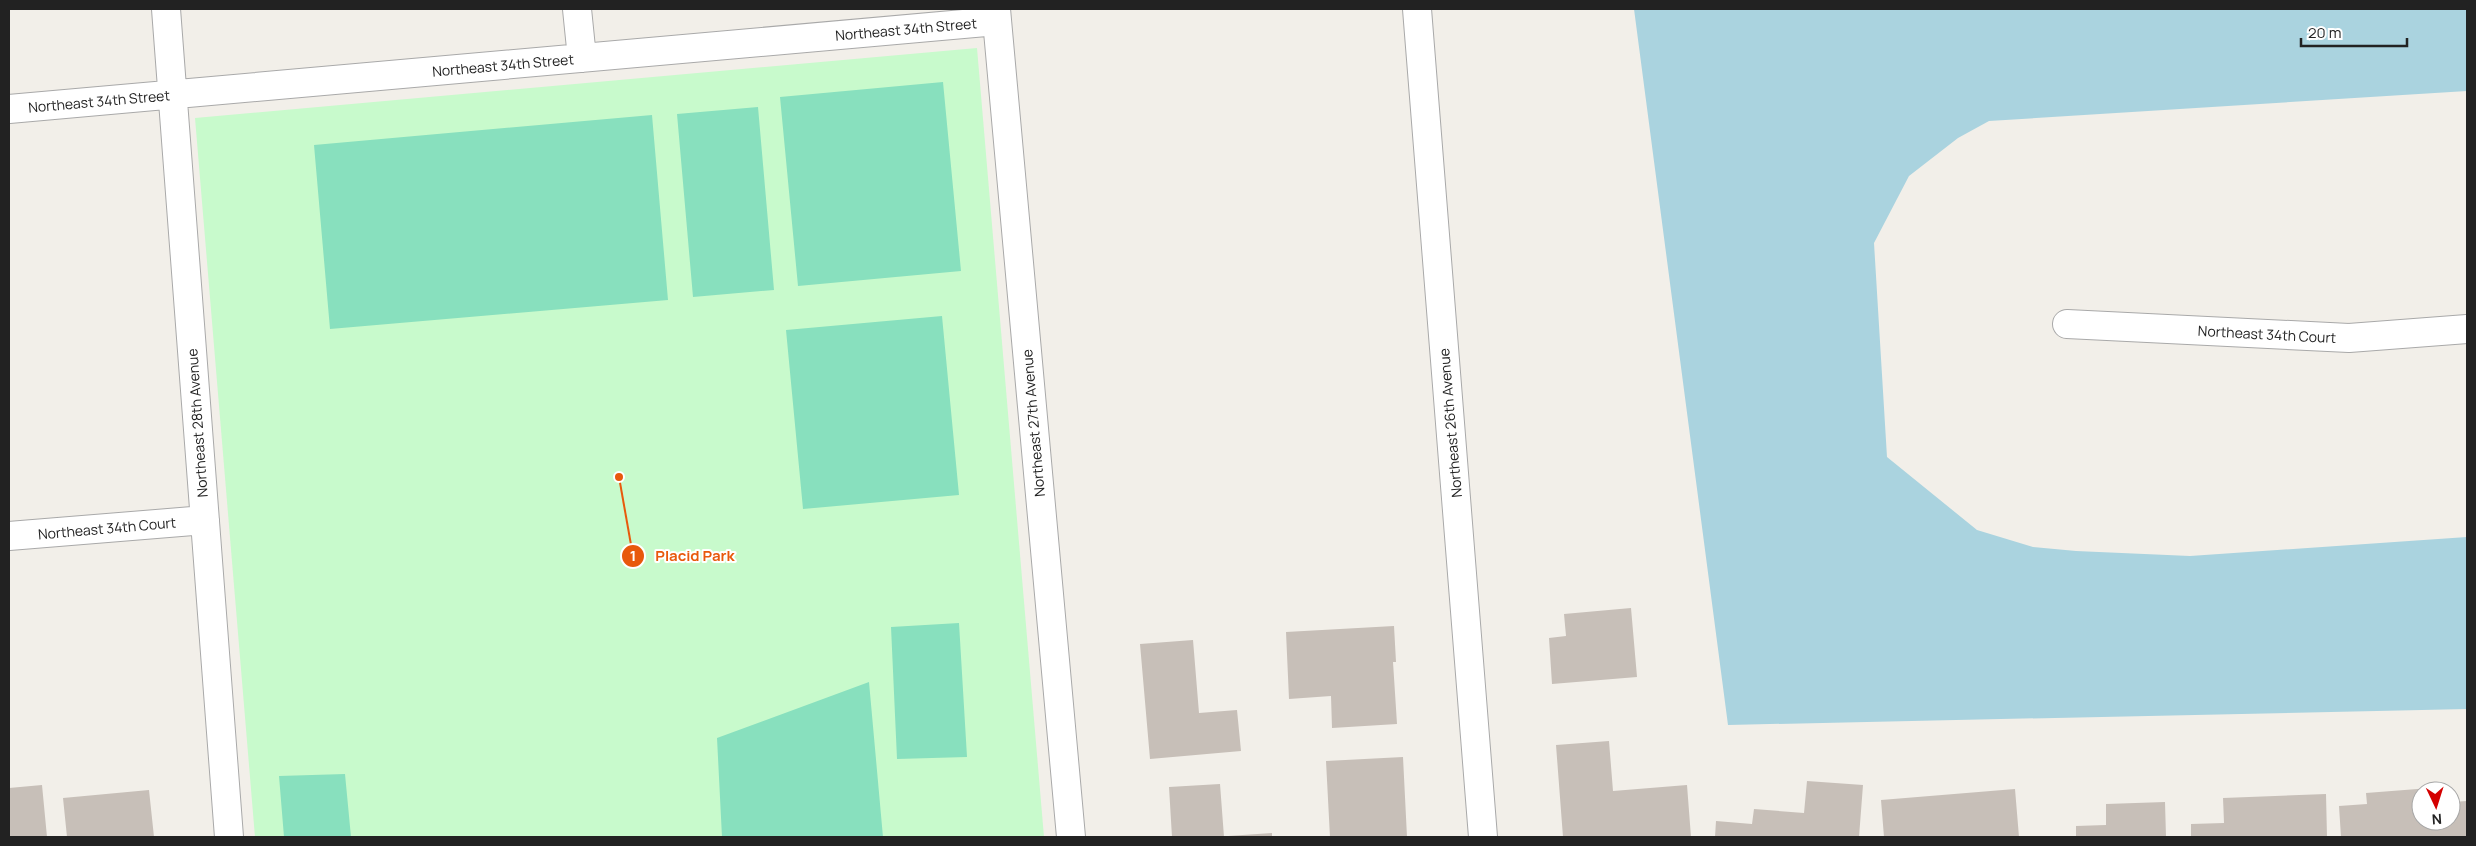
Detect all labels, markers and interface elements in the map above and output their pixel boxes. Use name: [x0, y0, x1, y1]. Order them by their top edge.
street label: Northeast 34th Street: [834, 13, 978, 45]
scale bar: [2301, 15, 2407, 47]
text: 20 m: [2308, 22, 2341, 43]
street label: Northeast 34th Street: [431, 49, 575, 81]
street label: Northeast 34th Street: [27, 85, 171, 117]
street label: Northeast 34th Court: [2197, 321, 2337, 347]
street label: Northeast 28th Avenue: [182, 348, 212, 498]
street label: Northeast 27th Avenue: [1017, 348, 1049, 498]
street label: Northeast 26th Avenue: [1434, 348, 1466, 498]
street label: Northeast 34th Court: [37, 512, 177, 543]
callout: Placid Park: [620, 541, 745, 571]
text: 1: [630, 545, 636, 566]
text: Placid Park: [655, 545, 736, 566]
north arrow: [2411, 781, 2461, 831]
text: N: [2431, 810, 2443, 829]

